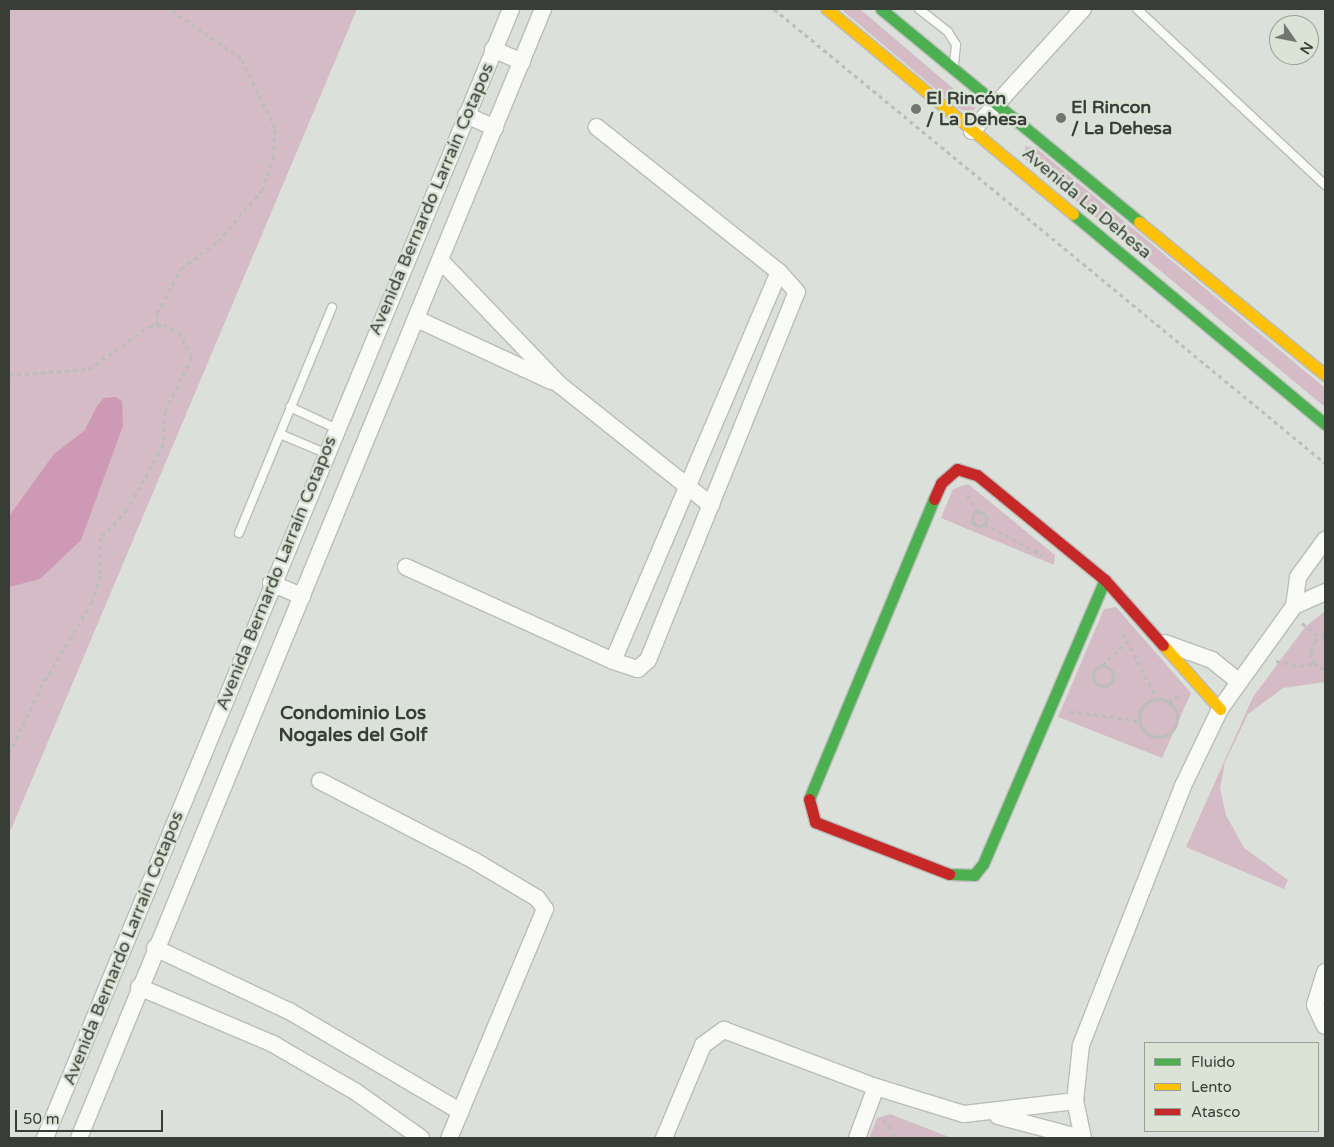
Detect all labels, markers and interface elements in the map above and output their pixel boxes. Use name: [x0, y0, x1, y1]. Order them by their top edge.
north arrow: [1269, 15, 1319, 65]
text: N: [1296, 39, 1316, 57]
street label: Avenida Bernardo Larraín Cotapos: [364, 60, 498, 338]
place label: El Rincón / La Dehesa: [926, 88, 1027, 130]
place label: El Rincon / La Dehesa: [1071, 97, 1172, 140]
marker: El Rincón / La Dehesa: [910, 103, 922, 115]
marker: El Rincon / La Dehesa: [1055, 112, 1067, 124]
street label: Avenida La Dehesa: [1018, 143, 1156, 263]
street label: Avenida Bernardo Larraín Cotapos: [211, 433, 341, 713]
district label: Condominio Los Nogales del Golf: [278, 703, 428, 747]
street label: Avenida Bernardo Larraín Cotapos: [58, 808, 188, 1088]
legend: [1144, 1042, 1319, 1132]
text: Fluido: [1191, 1053, 1235, 1071]
text: Lento: [1191, 1078, 1232, 1096]
scale bar: [18, 1100, 165, 1132]
text: Atasco: [1191, 1103, 1240, 1121]
text: 50 m: [23, 1110, 60, 1128]

